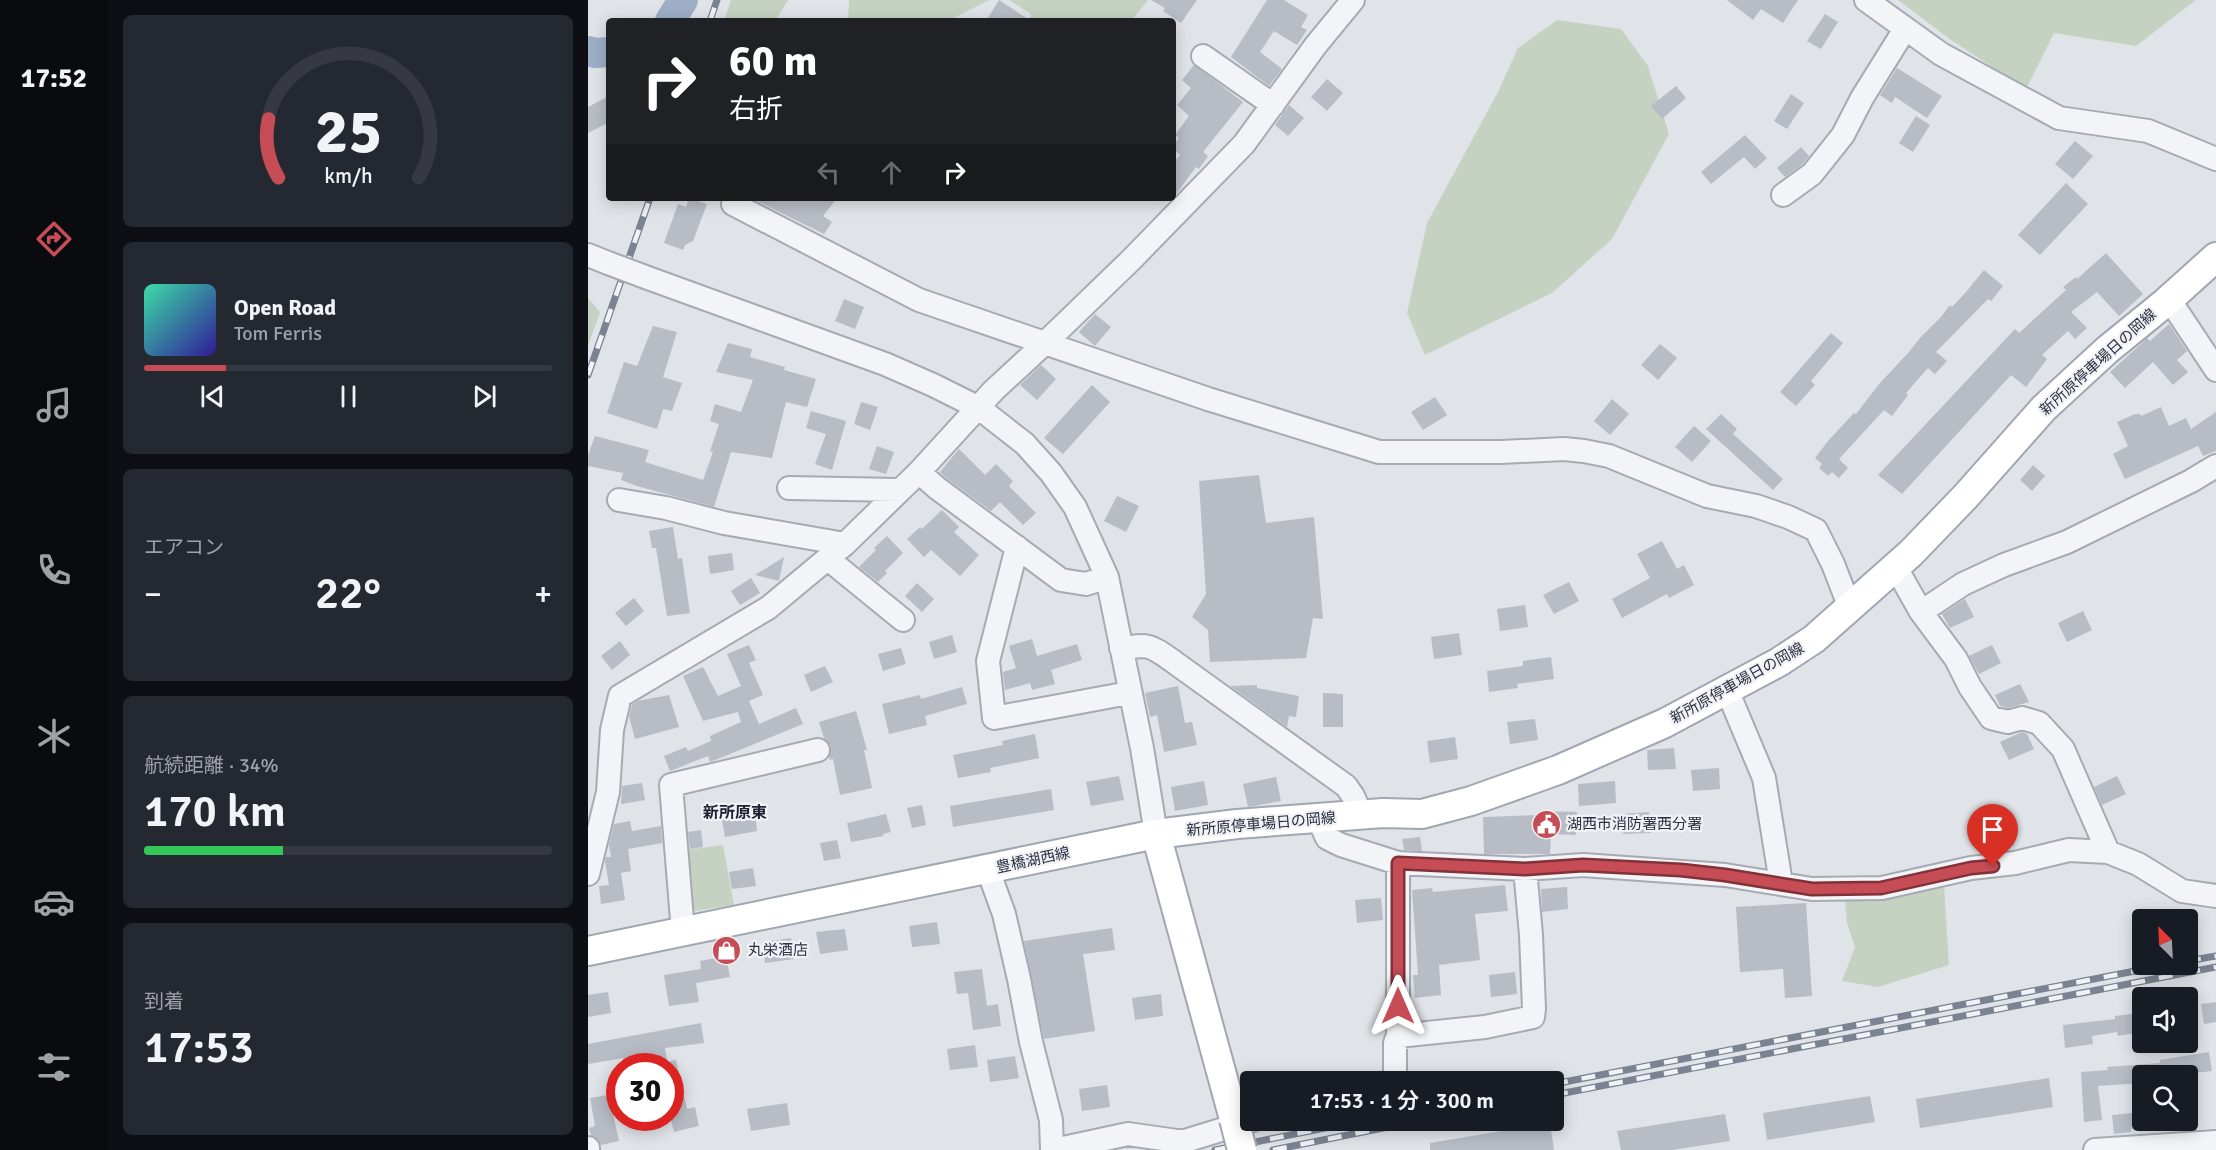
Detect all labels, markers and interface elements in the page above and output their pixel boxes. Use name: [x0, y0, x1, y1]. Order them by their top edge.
text: 60 m: [729, 36, 818, 87]
icon: right: [630, 42, 708, 120]
text: 17:52: [21, 62, 87, 95]
text: 25: [314, 93, 382, 170]
text: 右折: [729, 93, 783, 126]
icon: left: [812, 156, 845, 189]
icon: ahead: [875, 156, 908, 189]
icon: right: [938, 156, 971, 189]
text: km/h: [324, 163, 372, 189]
icon: directions: [33, 218, 75, 260]
text: Open Road: [234, 294, 336, 321]
street label: 新所原停車場日の岡線: [2036, 305, 2160, 419]
text: Tom Ferris: [234, 321, 322, 346]
icon: previous: [196, 380, 229, 413]
icon: pause: [332, 380, 365, 413]
icon: next: [468, 380, 501, 413]
icon: music: [33, 384, 75, 426]
text: エアコン: [144, 535, 224, 560]
icon: phone: [33, 549, 75, 591]
text: 22°: [315, 566, 381, 621]
text: −: [144, 574, 162, 615]
text: +: [534, 574, 552, 615]
street label: 新所原停車場日の岡線: [1667, 639, 1807, 727]
icon: climate: [33, 715, 75, 757]
text: 航続距離 · 34%: [144, 753, 279, 778]
text: 170 km: [144, 784, 286, 839]
district label: 新所原東: [703, 803, 767, 823]
pin: [1967, 804, 2018, 866]
street label: 新所原停車場日の岡線: [1185, 808, 1337, 840]
public building icon: 湖西市消防署西分署: [1530, 808, 1562, 840]
icon: arrive: [1976, 813, 2009, 846]
place label: 湖西市消防署西分署: [1567, 815, 1702, 833]
street label: 豊橋湖西線: [994, 843, 1072, 877]
icon: car: [33, 881, 75, 923]
north arrow: [2132, 909, 2198, 975]
map controls: [2132, 909, 2198, 1131]
shop icon: 丸栄酒店: [711, 934, 743, 966]
place label: 丸栄酒店: [748, 941, 808, 959]
position arrow: [1366, 974, 1430, 1038]
button: sound: [2132, 987, 2198, 1053]
text: 到着: [144, 989, 184, 1014]
text: 17:53: [144, 1020, 254, 1075]
icon: filters: [33, 1046, 75, 1088]
speed limit sign: 30: [606, 1053, 684, 1131]
button: search: [2132, 1065, 2198, 1131]
text: 17:53 · 1 分 · 300 m: [1310, 1087, 1494, 1114]

